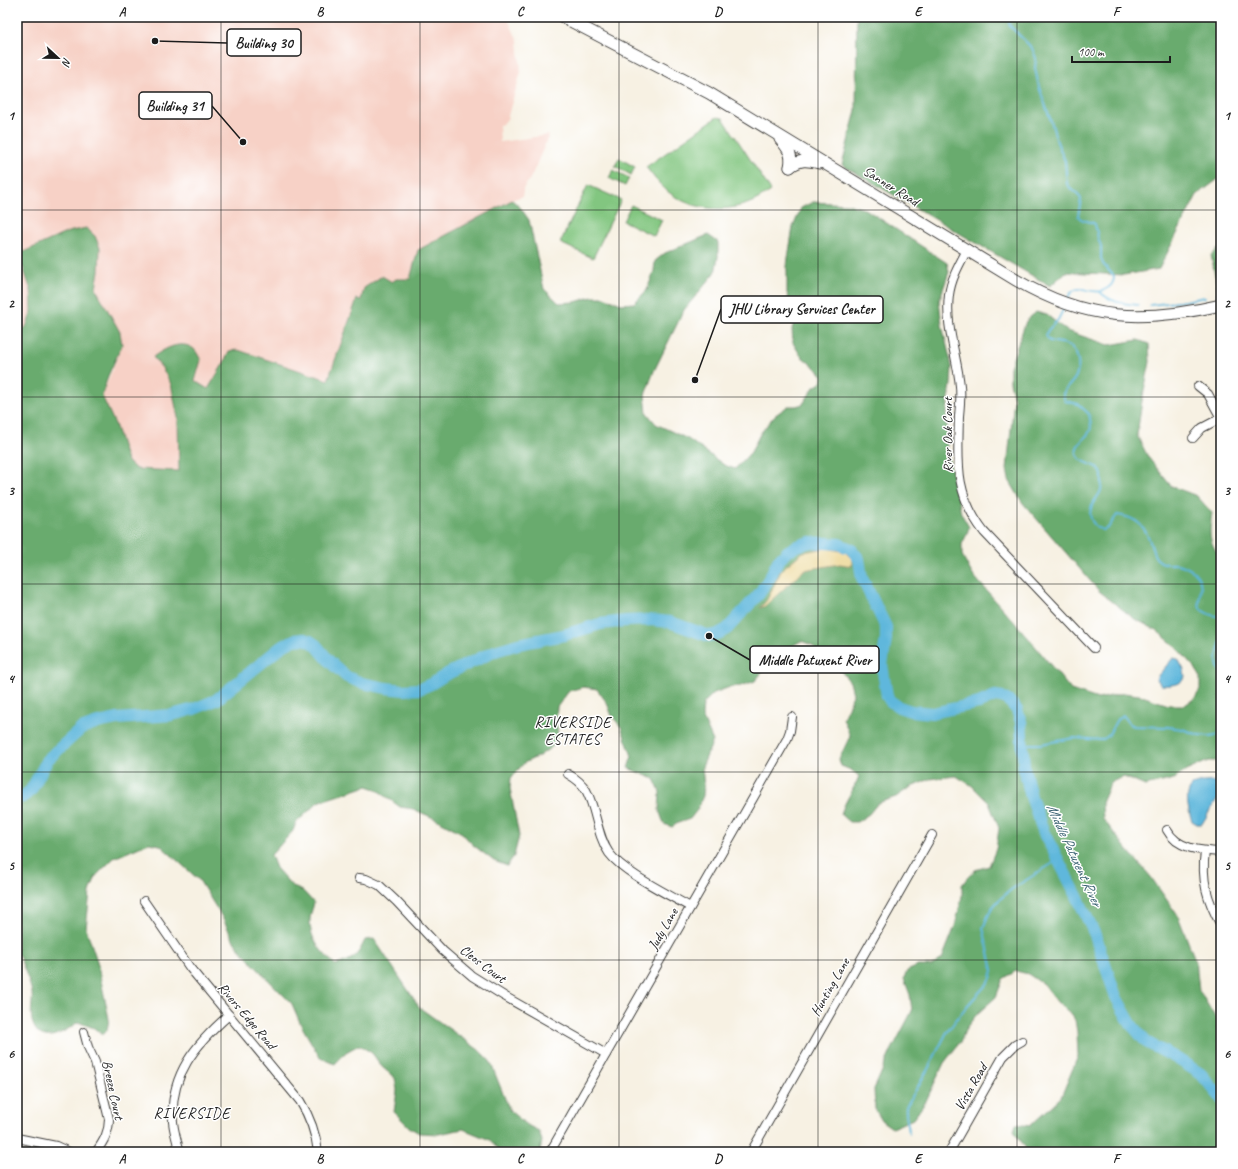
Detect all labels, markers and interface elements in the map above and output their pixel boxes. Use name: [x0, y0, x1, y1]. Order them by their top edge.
text: A: [119, 4, 127, 20]
text: B: [317, 4, 325, 20]
text: C: [517, 4, 525, 20]
text: D: [714, 4, 723, 20]
text: E: [915, 4, 924, 20]
text: F: [1113, 4, 1122, 20]
callout: Building 30: [227, 29, 301, 56]
text: Building 30: [235, 34, 295, 53]
north arrow: [38, 38, 78, 78]
scale bar: [1072, 38, 1170, 64]
text: 100 m: [1078, 44, 1105, 60]
text: N: [59, 56, 75, 70]
callout: Building 31: [139, 92, 212, 119]
text: Building 31: [146, 97, 206, 116]
text: 1: [8, 108, 16, 124]
text: 1: [1224, 108, 1232, 124]
street label: Sanner Road: [860, 162, 924, 211]
text: 2: [8, 296, 15, 312]
callout: JHU Library Services Center: [721, 296, 883, 323]
text: 2: [1224, 296, 1231, 312]
text: JHU Library Services Center: [728, 300, 876, 319]
street label: River Oak Court: [939, 396, 956, 473]
text: 3: [8, 483, 15, 499]
text: 3: [1224, 483, 1231, 499]
callout: Middle Patuxent River: [750, 646, 879, 673]
text: Middle Patuxent River: [759, 651, 873, 670]
text: 4: [8, 671, 16, 687]
text: 4: [1224, 671, 1232, 687]
district label: RIVERSIDE ESTATES: [535, 713, 613, 749]
water label: Middle Patuxent River: [1042, 801, 1107, 912]
text: 5: [8, 858, 15, 874]
text: 5: [1224, 858, 1231, 874]
street label: Judy Lane: [644, 904, 682, 954]
street label: Cleos Court: [457, 941, 510, 988]
street label: Hunting Lane: [807, 954, 854, 1019]
street label: Rivers Edge Road: [214, 979, 281, 1055]
text: 6: [8, 1046, 15, 1062]
text: 6: [1224, 1046, 1231, 1062]
street label: Vista Road: [951, 1058, 992, 1114]
street label: Breeze Court: [98, 1059, 128, 1123]
district label: RIVERSIDE: [154, 1104, 232, 1123]
text: A: [119, 1151, 127, 1167]
text: B: [317, 1151, 325, 1167]
text: C: [517, 1151, 525, 1167]
text: D: [714, 1151, 723, 1167]
text: E: [915, 1151, 924, 1167]
text: F: [1113, 1151, 1122, 1167]

